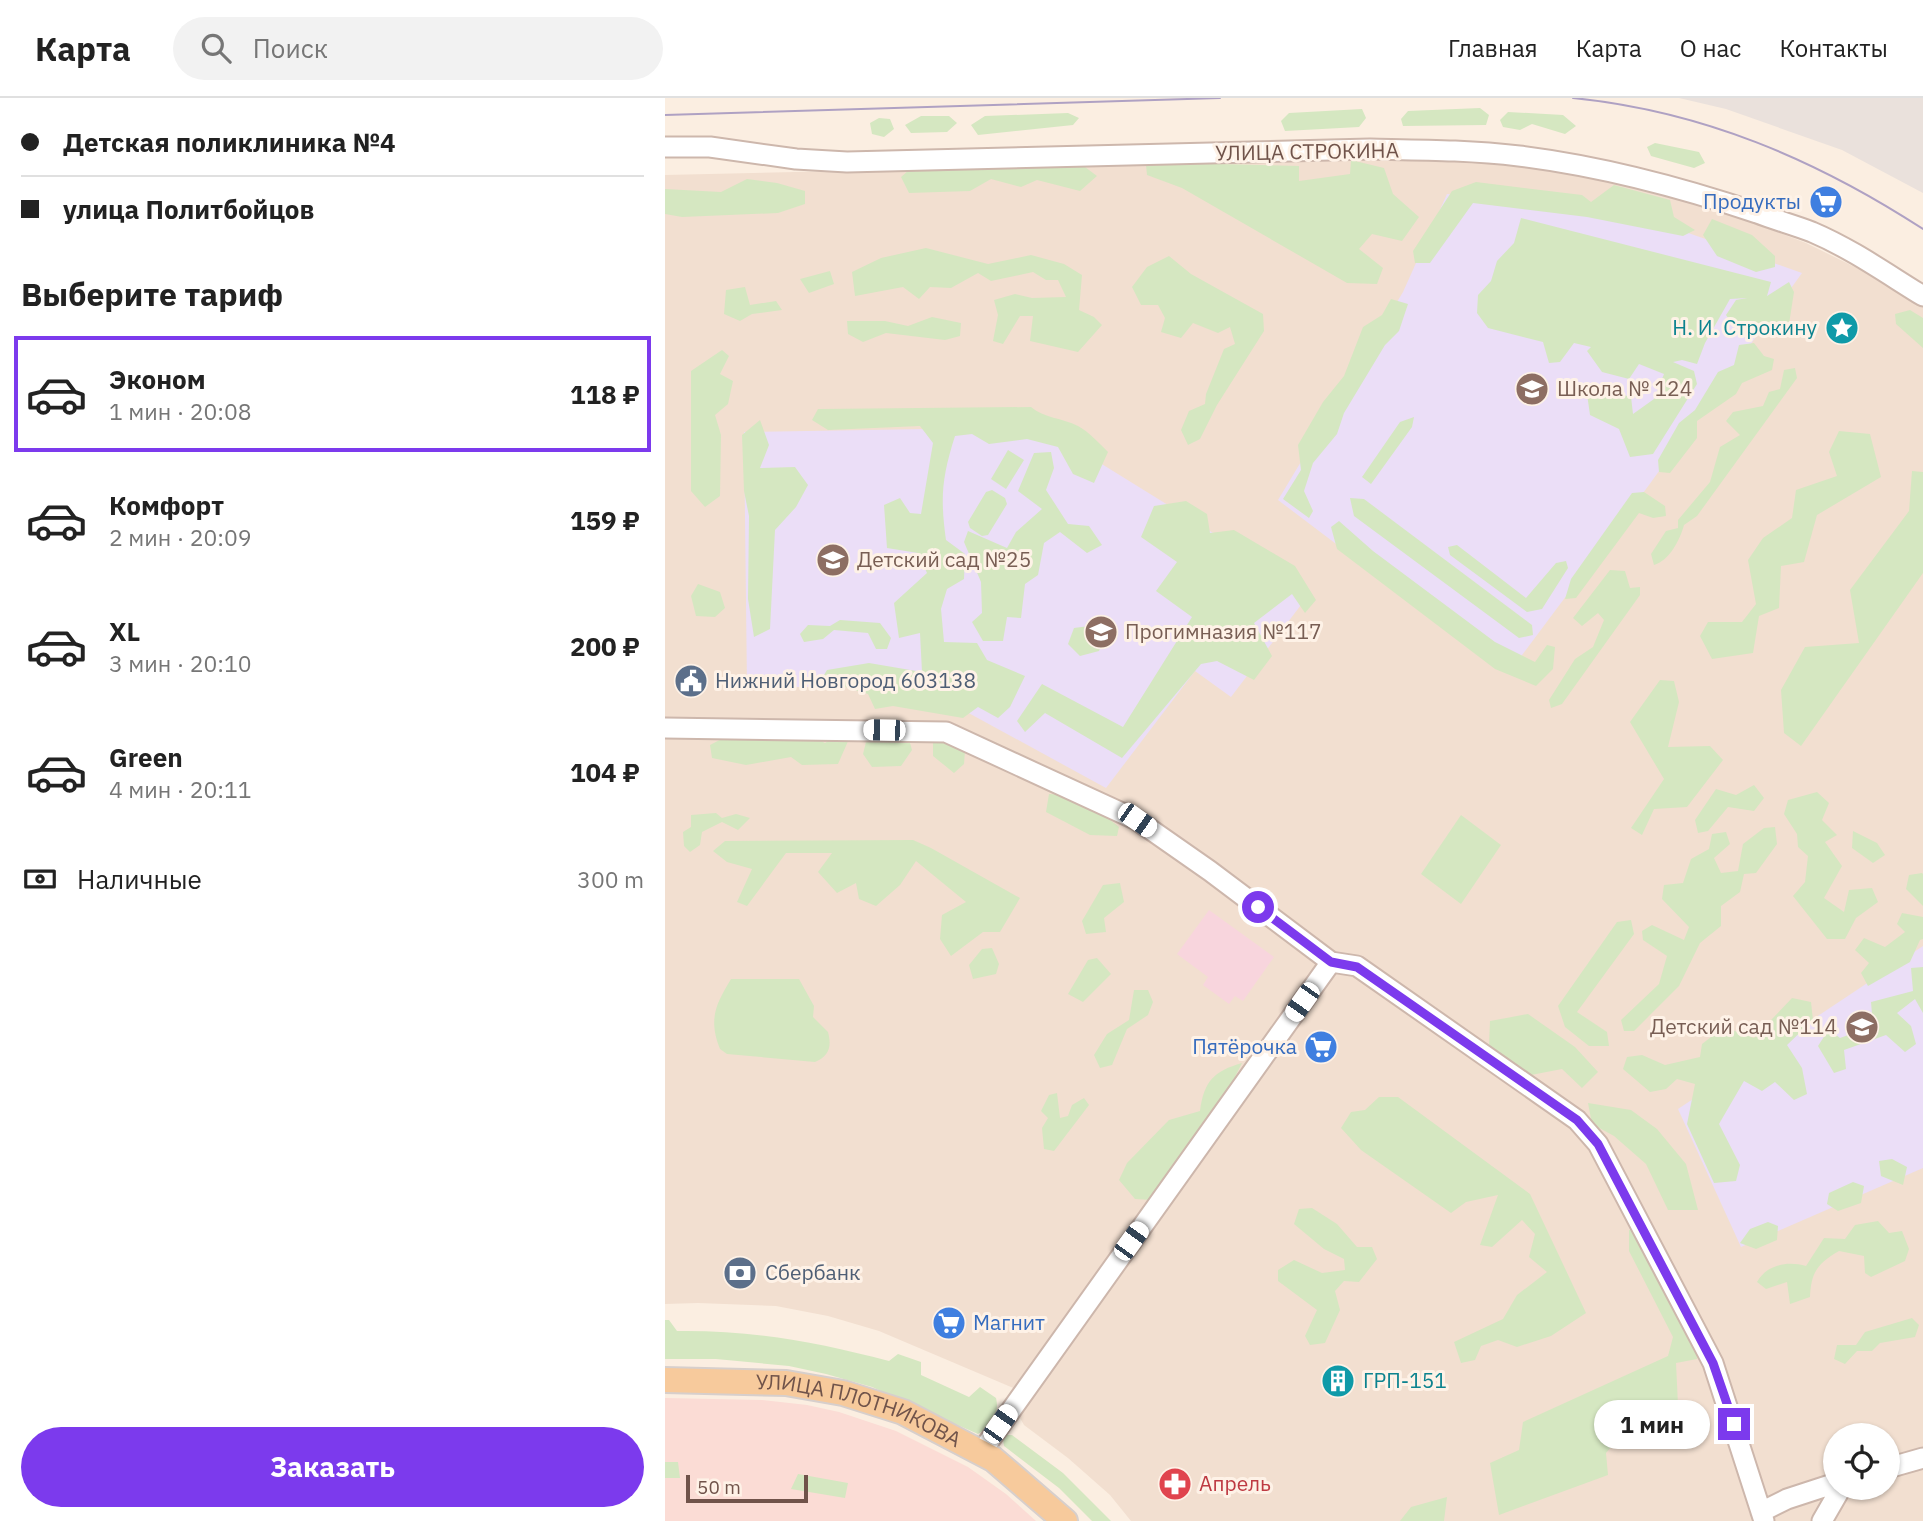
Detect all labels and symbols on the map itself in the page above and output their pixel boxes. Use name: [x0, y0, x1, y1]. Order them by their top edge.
street label: УЛИЦА СТРОКИНА: [1215, 135, 1399, 167]
supermarket icon: Продукты: [1807, 183, 1845, 221]
place label: Продукты: [1703, 187, 1801, 215]
place icon: Н. И. Строкину: [1823, 309, 1861, 347]
place label: Н. И. Строкину: [1672, 313, 1818, 341]
school or university icon: Школа № 124: [1513, 370, 1551, 408]
place label: Школа № 124: [1557, 374, 1692, 402]
school or university icon: Детский сад №25: [814, 541, 852, 579]
place label: Детский сад №25: [857, 545, 1031, 573]
school or university icon: Прогимназия №117: [1082, 613, 1120, 651]
place label: Прогимназия №117: [1125, 617, 1322, 645]
public building icon: Нижний Новгород 603138: [672, 662, 710, 700]
place label: Нижний Новгород 603138: [715, 666, 976, 694]
car: [863, 719, 906, 741]
car: [1114, 799, 1161, 841]
route start: [1242, 891, 1274, 923]
car: [1282, 979, 1323, 1025]
school or university icon: Детский сад №114: [1843, 1008, 1881, 1046]
place label: Детский сад №114: [1650, 1012, 1837, 1040]
supermarket icon: Пятёрочка: [1302, 1028, 1340, 1066]
place label: Пятёрочка: [1192, 1032, 1297, 1060]
car: [1111, 1218, 1152, 1264]
bank icon: Сбербанк: [721, 1254, 759, 1292]
place label: Сбербанк: [765, 1258, 861, 1286]
supermarket icon: Магнит: [930, 1304, 968, 1342]
place label: Магнит: [973, 1308, 1045, 1336]
building icon: ГРП-151: [1319, 1362, 1357, 1400]
place label: ГРП-151: [1363, 1366, 1447, 1394]
street label: УЛИЦА ПЛОТНИКОВА: [755, 1367, 966, 1453]
callout: 1 мин: [1594, 1400, 1709, 1448]
car: [980, 1401, 1021, 1447]
route end: [1718, 1408, 1750, 1440]
pharmacy icon: Апрель: [1156, 1465, 1194, 1503]
place label: Апрель: [1199, 1469, 1271, 1497]
scale bar: [686, 1472, 809, 1504]

